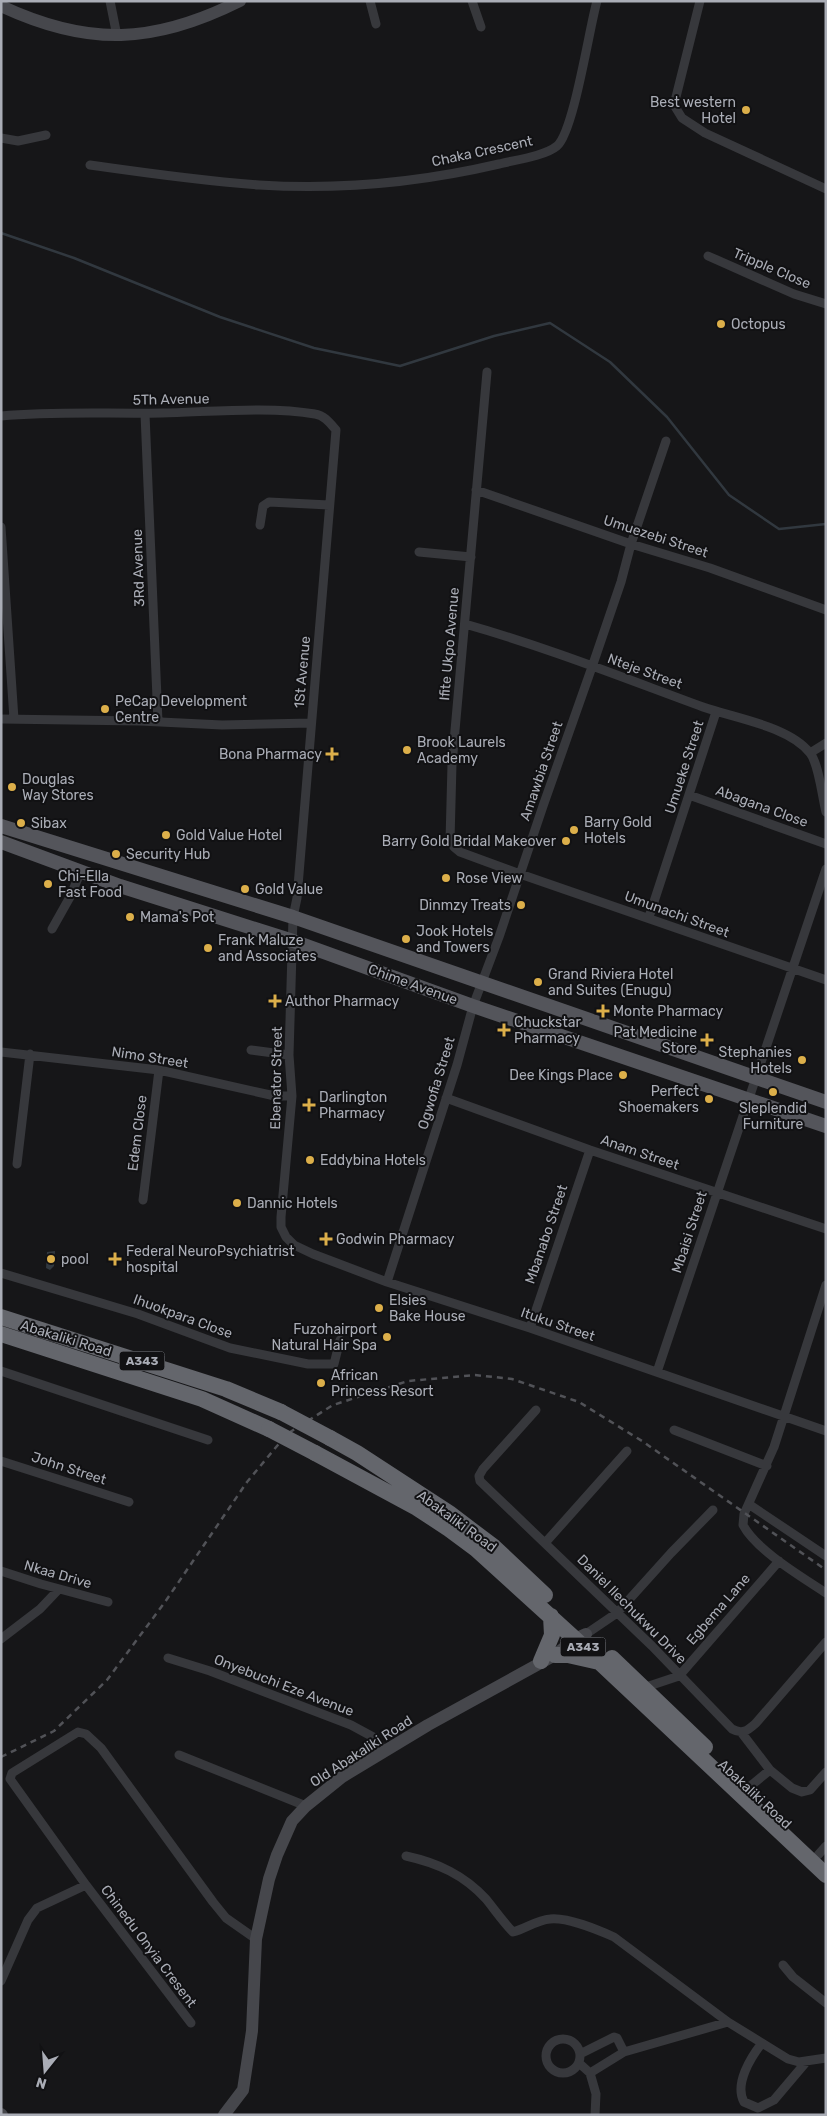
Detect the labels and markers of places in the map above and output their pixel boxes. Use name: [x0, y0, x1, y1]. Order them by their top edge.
place label: Best western Hotel: [650, 94, 736, 127]
marker: Best western Hotel: [740, 104, 752, 116]
place label: Octopus: [731, 316, 786, 333]
marker: Octopus: [715, 318, 727, 330]
place label: PeCap Development Centre: [115, 693, 248, 726]
marker: PeCap Development Centre: [99, 703, 111, 715]
place label: Brook Laurels Academy: [417, 734, 506, 767]
marker: Brook Laurels Academy: [401, 744, 413, 756]
place label: Bona Pharmacy: [219, 746, 322, 763]
marker: Bona Pharmacy: [326, 748, 338, 760]
place label: Douglas Way Stores: [22, 771, 94, 804]
marker: Douglas Way Stores: [6, 781, 18, 793]
place label: Barry Gold Hotels: [584, 814, 652, 847]
place label: Sibax: [31, 815, 67, 832]
marker: Sibax: [15, 817, 27, 829]
marker: Barry Gold Hotels: [568, 824, 580, 836]
place label: Gold Value Hotel: [176, 827, 282, 844]
marker: Gold Value Hotel: [160, 829, 172, 841]
place label: Barry Gold Bridal Makeover: [382, 833, 557, 850]
marker: Barry Gold Bridal Makeover: [560, 835, 572, 847]
place label: Security Hub: [126, 846, 210, 863]
marker: Security Hub: [110, 848, 122, 860]
place label: Chi-Ella Fast Food: [58, 868, 122, 901]
place label: Rose View: [456, 870, 523, 887]
marker: Rose View: [440, 872, 452, 884]
marker: Chi-Ella Fast Food: [42, 878, 54, 890]
place label: Gold Value: [255, 881, 323, 898]
marker: Gold Value: [239, 883, 251, 895]
place label: Dinmzy Treats: [419, 897, 511, 914]
marker: Dinmzy Treats: [515, 899, 527, 911]
place label: Mama's Pot: [140, 909, 215, 926]
marker: Mama's Pot: [124, 911, 136, 923]
place label: Jook Hotels and Towers: [416, 923, 493, 956]
place label: Frank Maluze and Associates: [218, 932, 317, 965]
marker: Jook Hotels and Towers: [400, 933, 412, 945]
marker: Frank Maluze and Associates: [202, 942, 214, 954]
place label: Grand Riviera Hotel and Suites (Enugu): [548, 966, 673, 999]
marker: Grand Riviera Hotel and Suites (Enugu): [532, 976, 544, 988]
place label: Author Pharmacy: [285, 993, 399, 1010]
marker: Author Pharmacy: [269, 995, 281, 1007]
place label: Monte Pharmacy: [613, 1003, 724, 1020]
marker: Monte Pharmacy: [597, 1005, 609, 1017]
place label: Chuckstar Pharmacy: [514, 1014, 581, 1047]
marker: Chuckstar Pharmacy: [498, 1024, 510, 1036]
place label: Pat Medicine Store: [613, 1024, 697, 1057]
marker: Pat Medicine Store: [701, 1034, 713, 1046]
place label: Stephanies Hotels: [719, 1044, 792, 1077]
marker: Stephanies Hotels: [796, 1054, 808, 1066]
place label: Dee Kings Place: [509, 1067, 613, 1084]
marker: Dee Kings Place: [617, 1069, 629, 1081]
place label: Perfect Shoemakers: [619, 1083, 700, 1116]
marker: Sleplendid Furniture: [767, 1086, 779, 1098]
place label: Darlington Pharmacy: [319, 1089, 387, 1122]
marker: Perfect Shoemakers: [703, 1093, 715, 1105]
marker: Darlington Pharmacy: [303, 1099, 315, 1111]
place label: Sleplendid Furniture: [739, 1100, 807, 1133]
place label: Eddybina Hotels: [320, 1152, 426, 1169]
marker: Eddybina Hotels: [304, 1154, 316, 1166]
place label: Dannic Hotels: [247, 1195, 338, 1212]
marker: Dannic Hotels: [231, 1197, 243, 1209]
place label: Godwin Pharmacy: [336, 1231, 455, 1248]
marker: Godwin Pharmacy: [320, 1233, 332, 1245]
place label: Federal NeuroPsychiatrist hospital: [126, 1243, 295, 1276]
place label: pool: [61, 1251, 89, 1268]
marker: Federal NeuroPsychiatrist hospital: [108, 1252, 122, 1266]
marker: pool: [45, 1253, 57, 1265]
place label: Elsies Bake House: [389, 1292, 466, 1325]
marker: Elsies Bake House: [373, 1302, 385, 1314]
place label: Fuzohairport Natural Hair Spa: [272, 1321, 378, 1354]
marker: Fuzohairport Natural Hair Spa: [381, 1331, 393, 1343]
place label: African Princess Resort: [331, 1367, 434, 1400]
marker: African Princess Resort: [315, 1377, 327, 1389]

